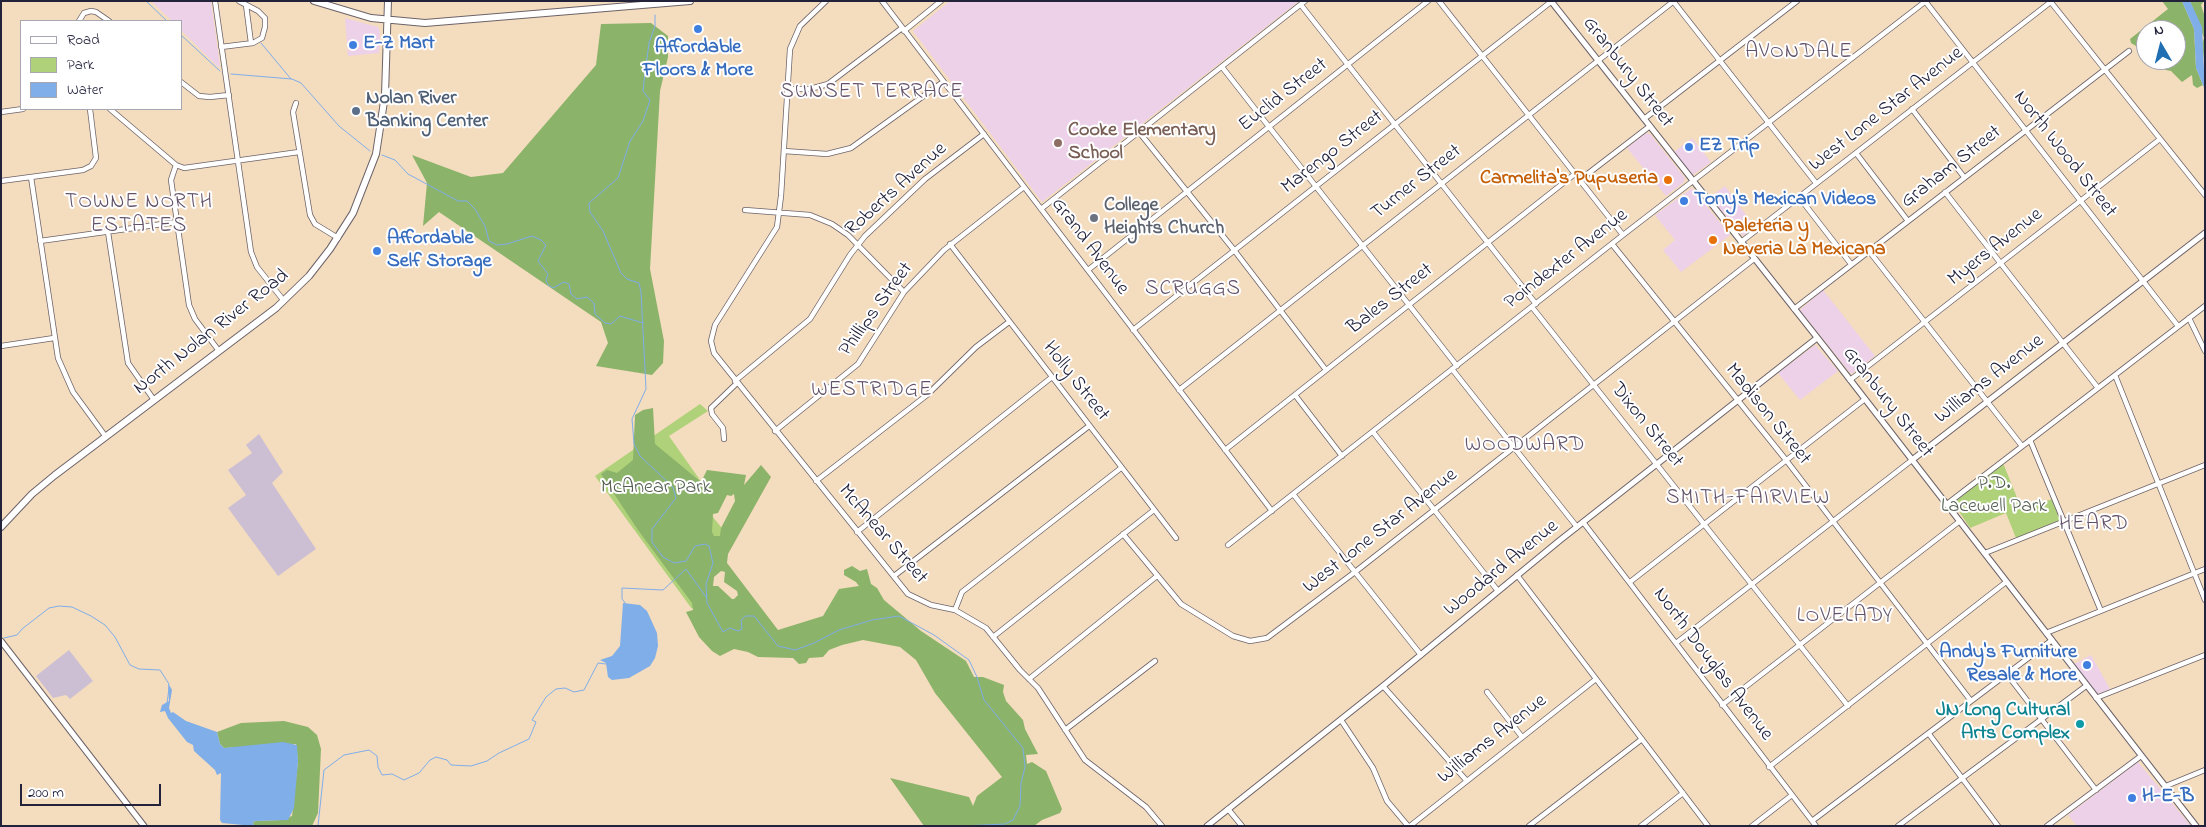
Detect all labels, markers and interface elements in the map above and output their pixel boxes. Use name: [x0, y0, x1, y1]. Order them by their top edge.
street label: Granbury Street: [1576, 13, 1678, 133]
legend: [20, 20, 182, 110]
north arrow: [2136, 20, 2186, 70]
text: N: [2153, 20, 2165, 42]
marker: Affordable Floors & More: [692, 23, 704, 35]
text: Road: [67, 29, 100, 51]
place label: E-Z Mart: [363, 33, 435, 57]
place label: Affordable Floors & More: [643, 37, 753, 84]
marker: E-Z Mart: [347, 39, 359, 51]
district label: AVONDALE: [1744, 41, 1854, 67]
street label: West Lone Star Avenue: [1805, 42, 1969, 178]
text: Park: [67, 54, 94, 76]
street label: Euclid Street: [1235, 54, 1333, 138]
text: Water: [67, 79, 103, 101]
district label: SUNSET TERRACE: [778, 81, 966, 107]
street label: North Wood Street: [2007, 87, 2121, 223]
place label: Nolan River Banking Center: [366, 88, 488, 135]
marker: Nolan River Banking Center: [350, 105, 362, 117]
street label: Marengo Street: [1277, 106, 1389, 200]
place label: Cooke Elementary School: [1068, 120, 1216, 167]
street label: Graham Street: [1897, 121, 2007, 215]
place label: EZ Trip: [1699, 135, 1760, 159]
marker: Cooke Elementary School: [1052, 137, 1064, 149]
street label: Roberts Avenue: [841, 138, 953, 242]
street label: Turner Street: [1367, 140, 1467, 226]
marker: EZ Trip: [1683, 141, 1695, 153]
place label: Carmelita's Pupuseria: [1480, 168, 1658, 192]
marker: Carmelita's Pupuseria: [1662, 174, 1674, 186]
place label: Tony's Mexican Videos: [1694, 189, 1876, 213]
district label: TOWNE NORTH ESTATES: [64, 191, 214, 241]
street label: Grand Avenue: [1045, 194, 1133, 300]
place label: College Heights Church: [1104, 195, 1224, 242]
marker: Tony's Mexican Videos: [1678, 195, 1690, 207]
street label: Poindexter Avenue: [1500, 204, 1634, 316]
street label: Myers Avenue: [1944, 204, 2048, 292]
marker: College Heights Church: [1088, 212, 1100, 224]
place label: Paleteria y Neveria La Mexicana: [1723, 216, 1886, 263]
place label: Affordable Self Storage: [387, 228, 491, 275]
marker: Paleteria y Neveria La Mexicana: [1707, 234, 1719, 246]
marker: Affordable Self Storage: [371, 245, 383, 257]
street label: Phillips Street: [835, 258, 919, 362]
street label: Bales Street: [1343, 259, 1439, 341]
street label: North Nolan River Road: [130, 265, 294, 401]
district label: SCRUGGS: [1144, 278, 1242, 304]
street label: Williams Avenue: [1931, 330, 2049, 430]
street label: Holly Street: [1036, 337, 1114, 427]
street label: Granbury Street: [1836, 343, 1938, 463]
street label: Madison Street: [1719, 359, 1815, 471]
district label: WESTRIDGE: [810, 379, 934, 405]
street label: Dixon Street: [1604, 379, 1688, 473]
district label: WOODWARD: [1464, 434, 1586, 460]
street label: West Lone Star Avenue: [1299, 464, 1463, 600]
park label: P.D. Lacewell Park: [1941, 473, 2047, 520]
park label: McAnear Park: [601, 477, 711, 501]
street label: McAnear Street: [832, 480, 932, 590]
district label: SMITH-FAIRVIEW: [1664, 487, 1832, 513]
district label: HEARD: [2058, 513, 2130, 539]
street label: Woodard Avenue: [1440, 515, 1564, 623]
street label: North Douglas Avenue: [1647, 584, 1777, 746]
district label: LOVELADY: [1796, 605, 1894, 631]
place label: Andy's Furniture Resale & More: [1939, 642, 2077, 689]
marker: Andy's Furniture Resale & More: [2081, 659, 2093, 671]
street label: Williams Avenue: [1434, 690, 1552, 790]
place label: JN Long Cultural Arts Complex: [1936, 700, 2070, 747]
marker: JN Long Cultural Arts Complex: [2074, 718, 2086, 730]
scale bar: [22, 774, 164, 806]
text: 200 m: [28, 782, 64, 804]
place label: H-E-B: [2142, 786, 2194, 810]
marker: H-E-B: [2126, 792, 2138, 804]

